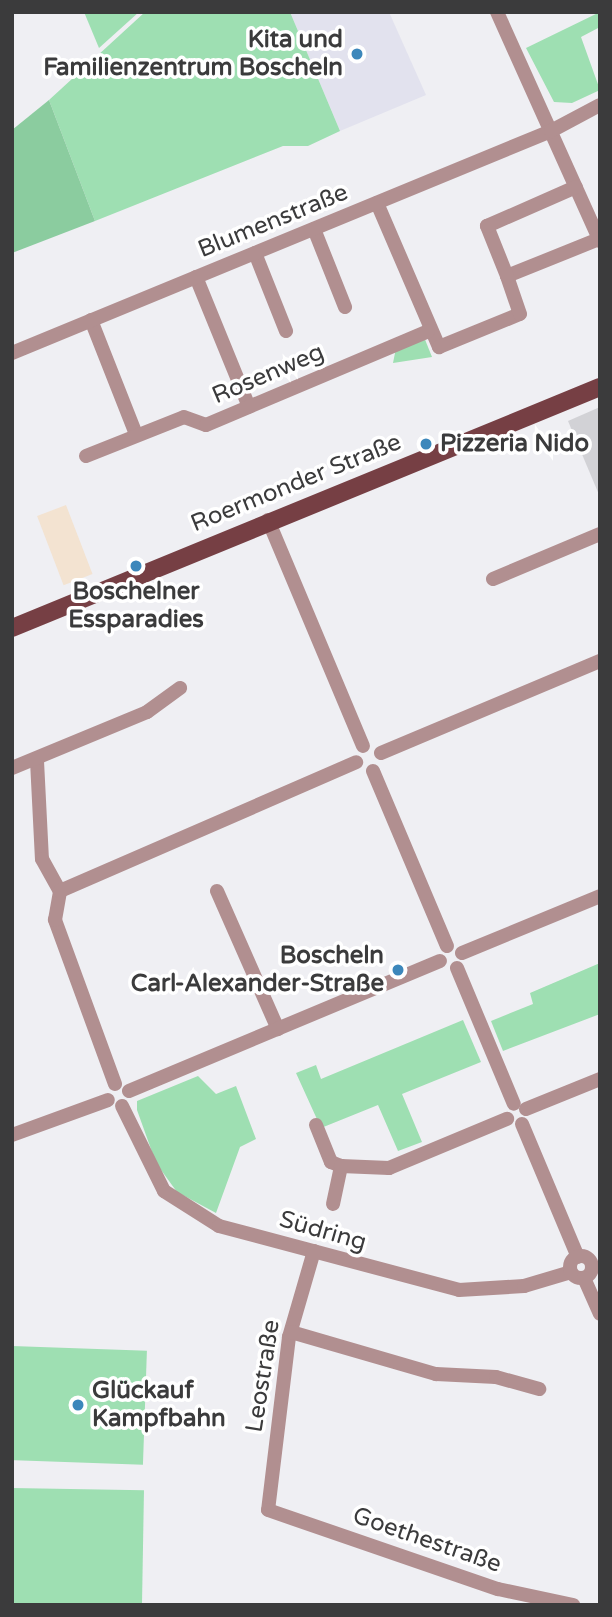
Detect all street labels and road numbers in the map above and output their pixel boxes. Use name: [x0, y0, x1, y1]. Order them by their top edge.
street label: Blumenstraße: [194, 178, 352, 264]
street label: Rosenweg: [208, 338, 328, 410]
street label: Roermonder Straße: [187, 428, 405, 538]
street label: Südring: [276, 1205, 370, 1257]
street label: Leostraße: [240, 1318, 286, 1434]
street label: Goethestraße: [349, 1501, 505, 1579]

